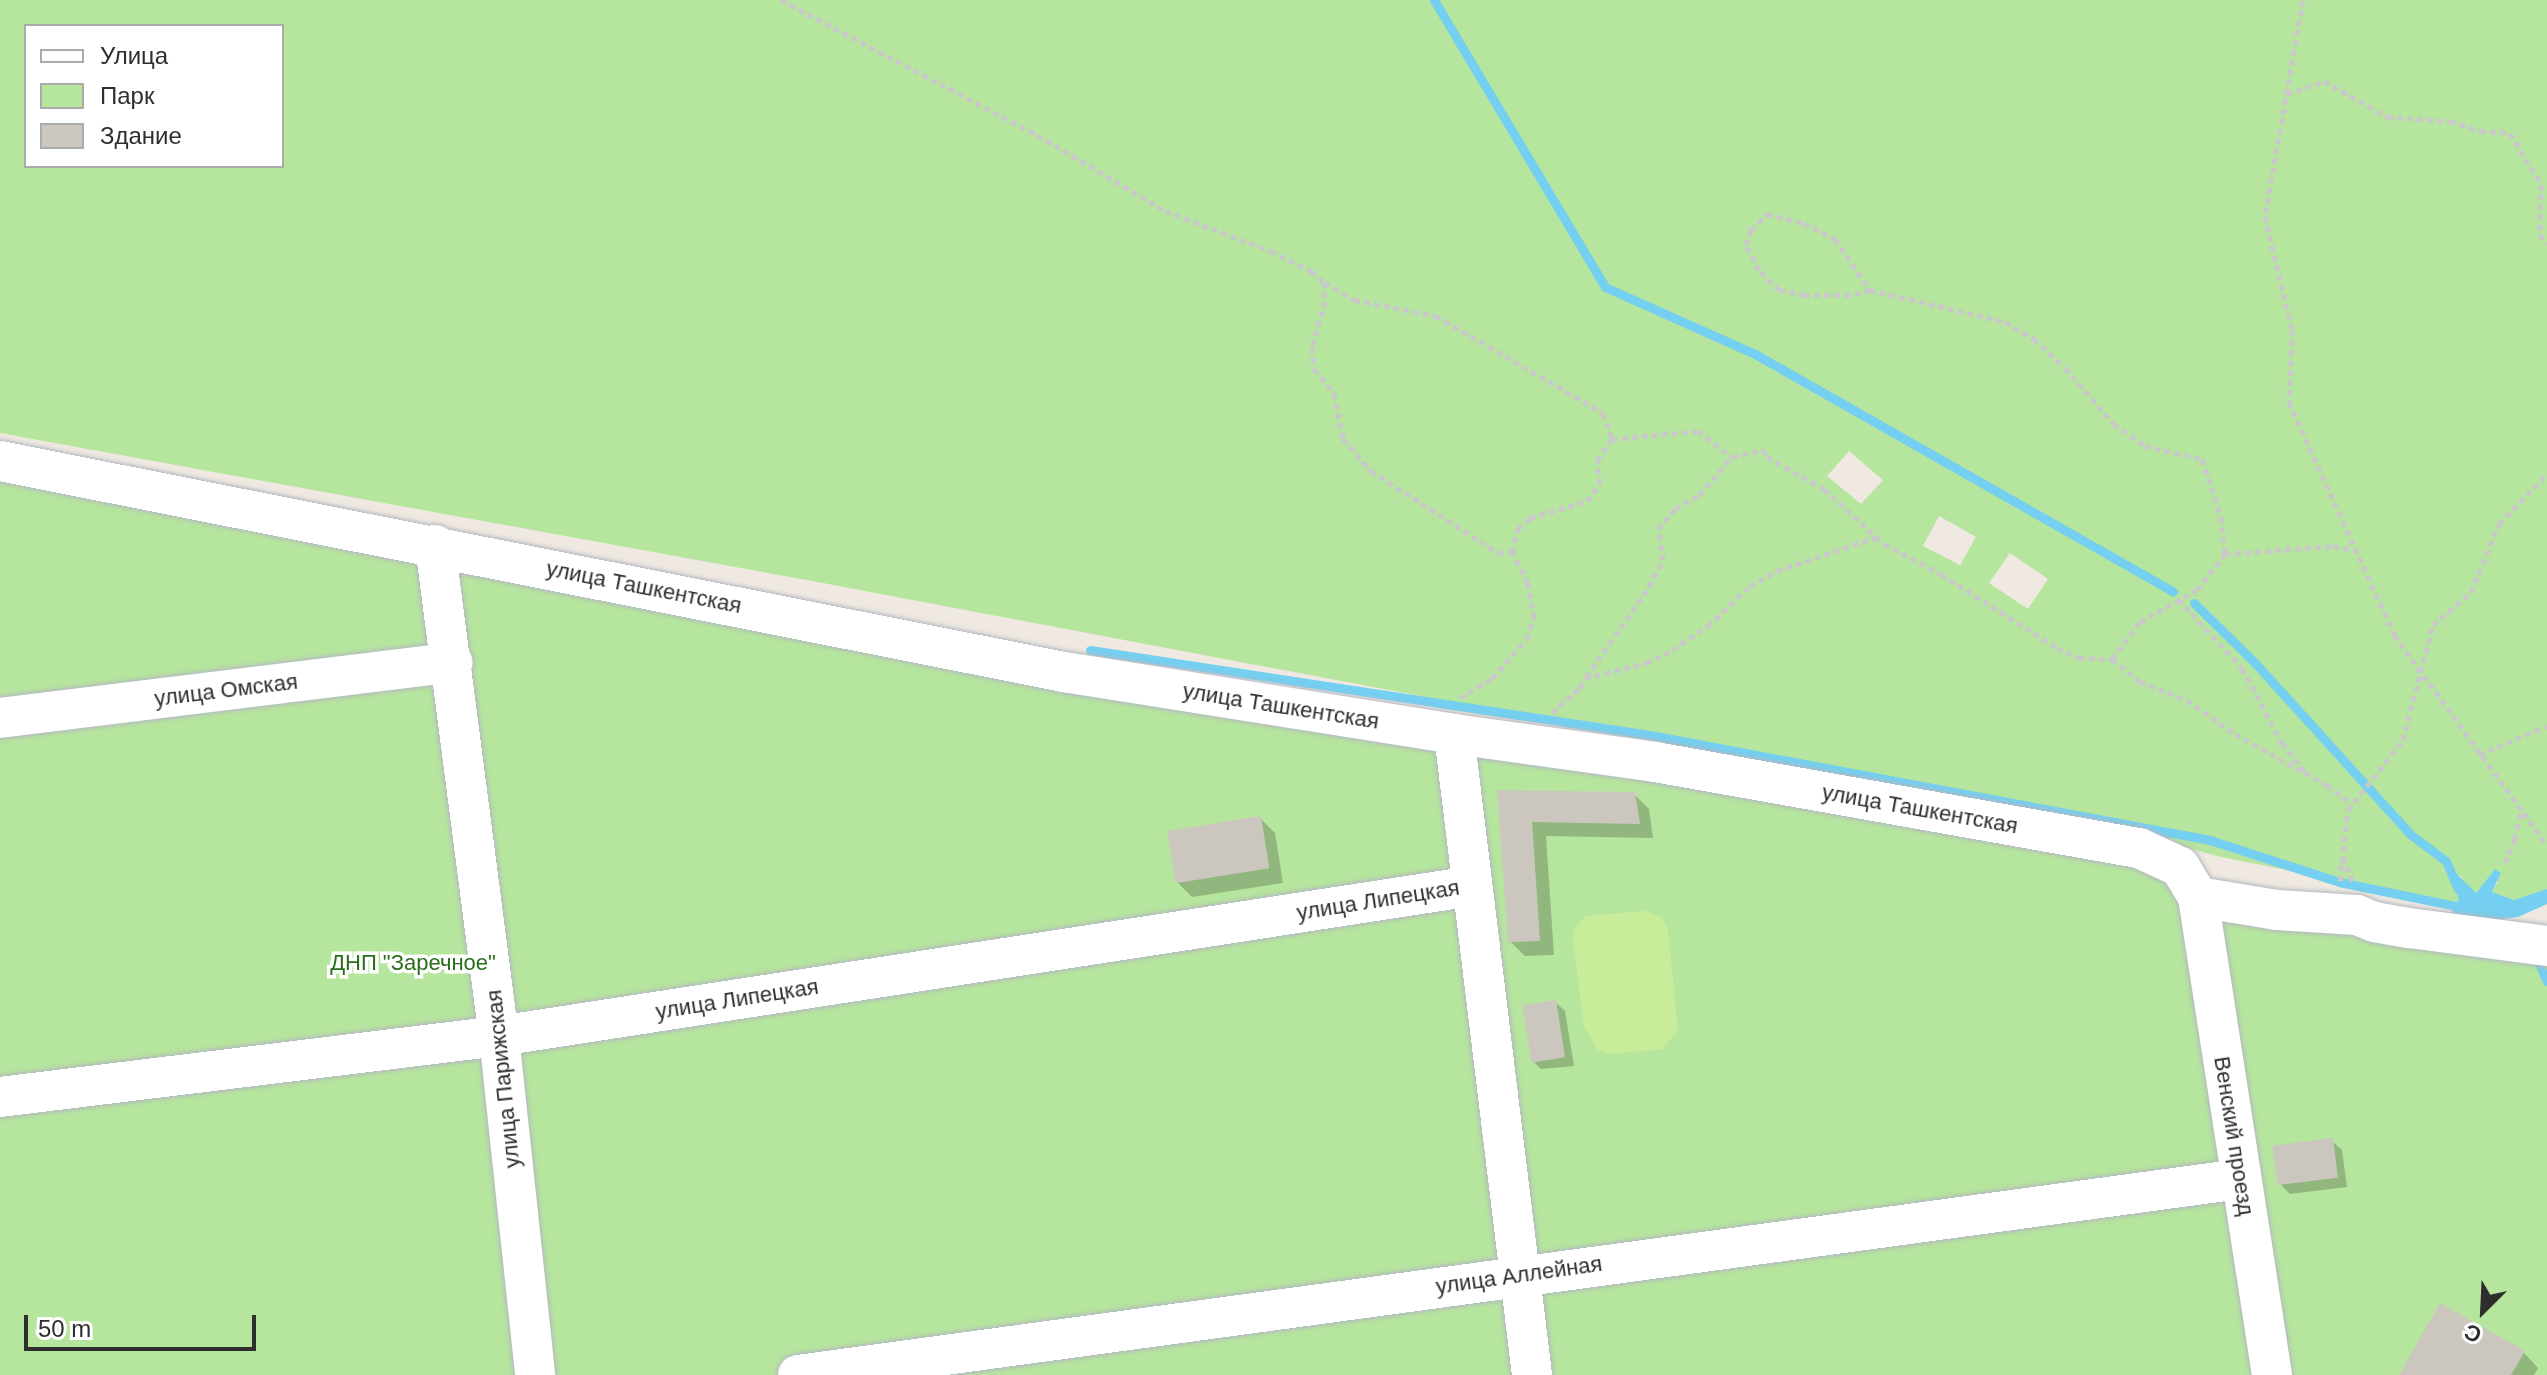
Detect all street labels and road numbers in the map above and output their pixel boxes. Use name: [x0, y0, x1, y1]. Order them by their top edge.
street label: улица Ташкентская: [544, 555, 744, 619]
street label: улица Омская: [153, 668, 299, 712]
street label: улица Ташкентская: [1181, 677, 1381, 735]
street label: улица Ташкентская: [1820, 779, 2020, 839]
street label: улица Липецкая: [1295, 874, 1461, 926]
street label: улица Липецкая: [654, 973, 820, 1025]
street label: улица Парижская: [481, 989, 525, 1169]
street label: Венский проезд: [2208, 1054, 2260, 1218]
street label: улица Аллейная: [1434, 1250, 1604, 1300]

